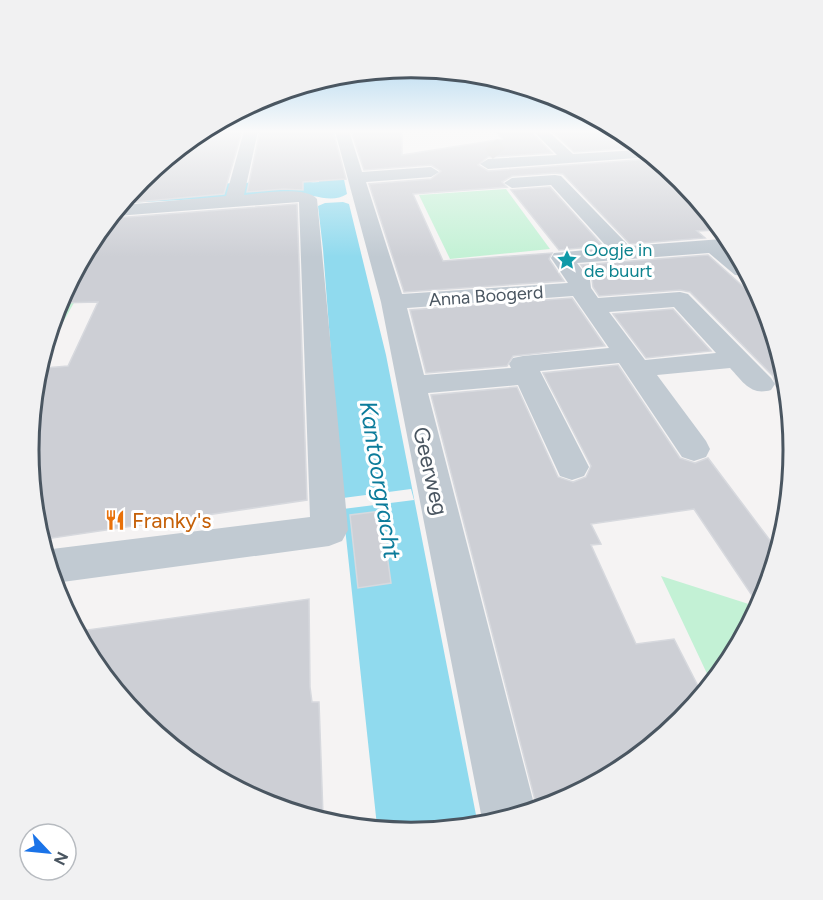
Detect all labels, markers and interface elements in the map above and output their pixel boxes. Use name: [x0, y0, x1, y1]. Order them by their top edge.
place label: Oogje in de buurt: [584, 239, 653, 282]
place icon: Oogje in de buurt: [555, 248, 579, 272]
street label: Anna Boogerd: [428, 281, 544, 311]
water label: Kantoorgracht: [354, 399, 407, 562]
street label: Geerweg: [407, 424, 454, 518]
place label: Franky's: [132, 507, 212, 534]
restaurant icon: Franky's: [103, 508, 127, 532]
north arrow: [18, 822, 78, 882]
text: N: [50, 849, 72, 868]

